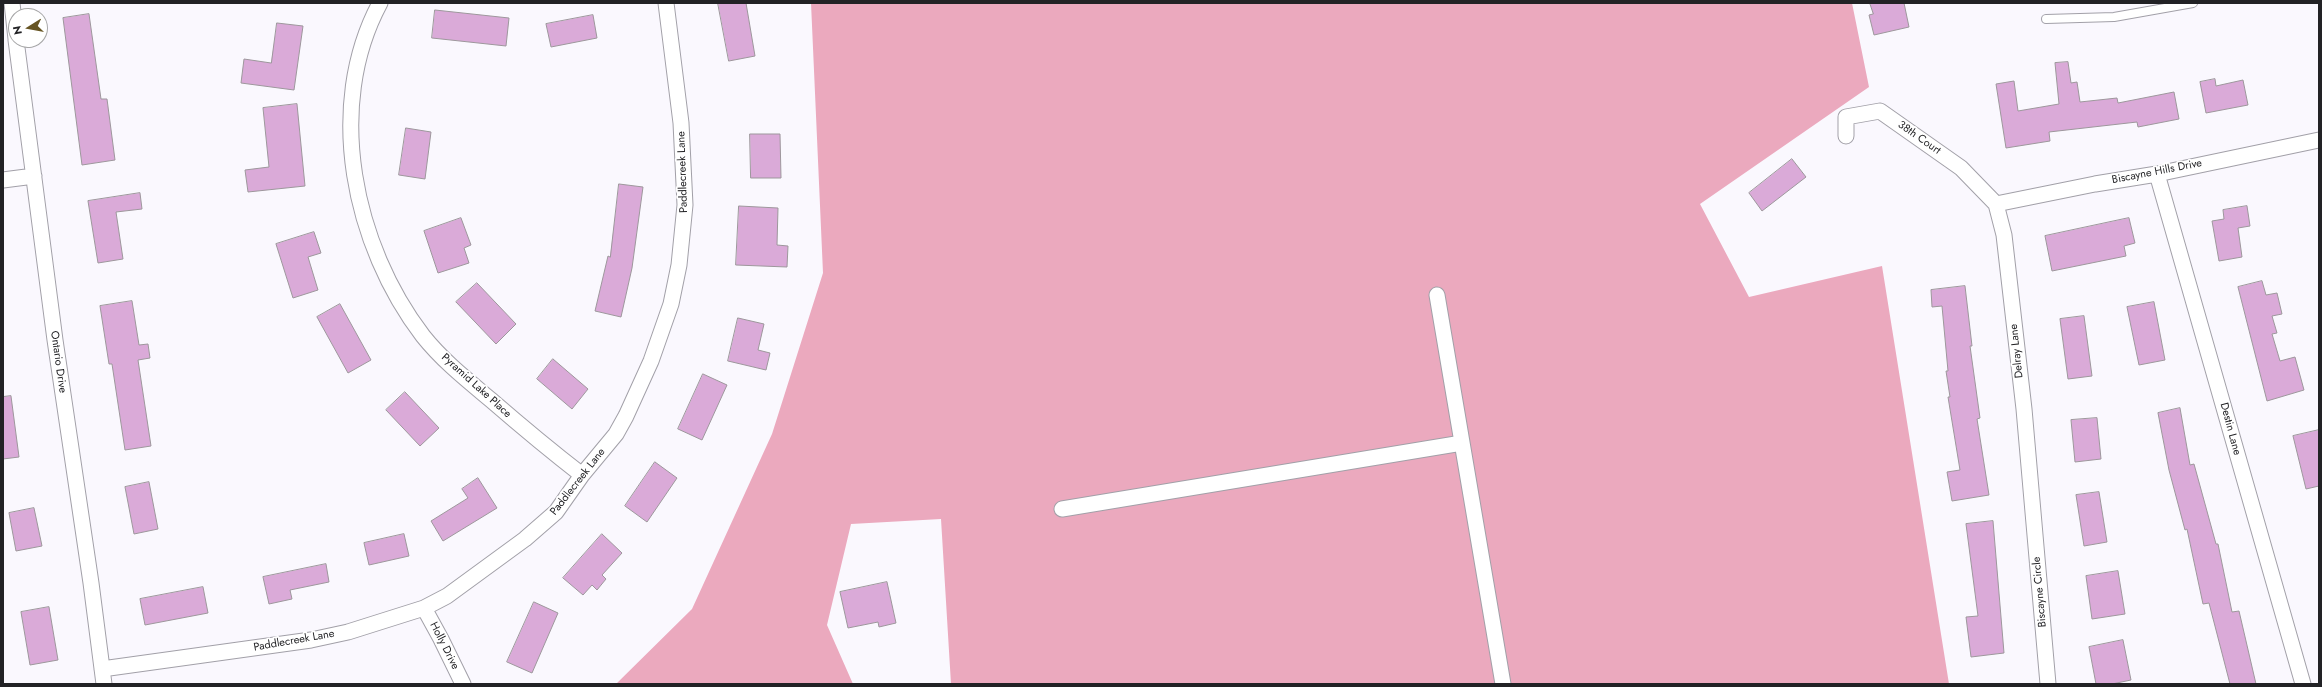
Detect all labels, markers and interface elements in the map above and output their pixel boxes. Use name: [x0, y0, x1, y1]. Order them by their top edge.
north arrow: [8, 8, 48, 48]
text: N: [9, 24, 26, 36]
street label: 38th Court: [1895, 118, 1943, 158]
street label: Paddlecreek Lane: [675, 131, 691, 213]
street label: Biscayne Hills Drive: [2111, 157, 2203, 187]
street label: Delray Lane: [2008, 323, 2026, 379]
street label: Ontario Drive: [47, 330, 69, 394]
street label: Pyramid Lake Place: [438, 351, 514, 421]
street label: Destin Lane: [2217, 401, 2243, 457]
street label: Paddlecreek Lane: [548, 446, 608, 518]
street label: Biscayne Circle: [2030, 556, 2050, 628]
street label: Holly Drive: [426, 620, 462, 672]
street label: Paddlecreek Lane: [253, 627, 335, 655]

